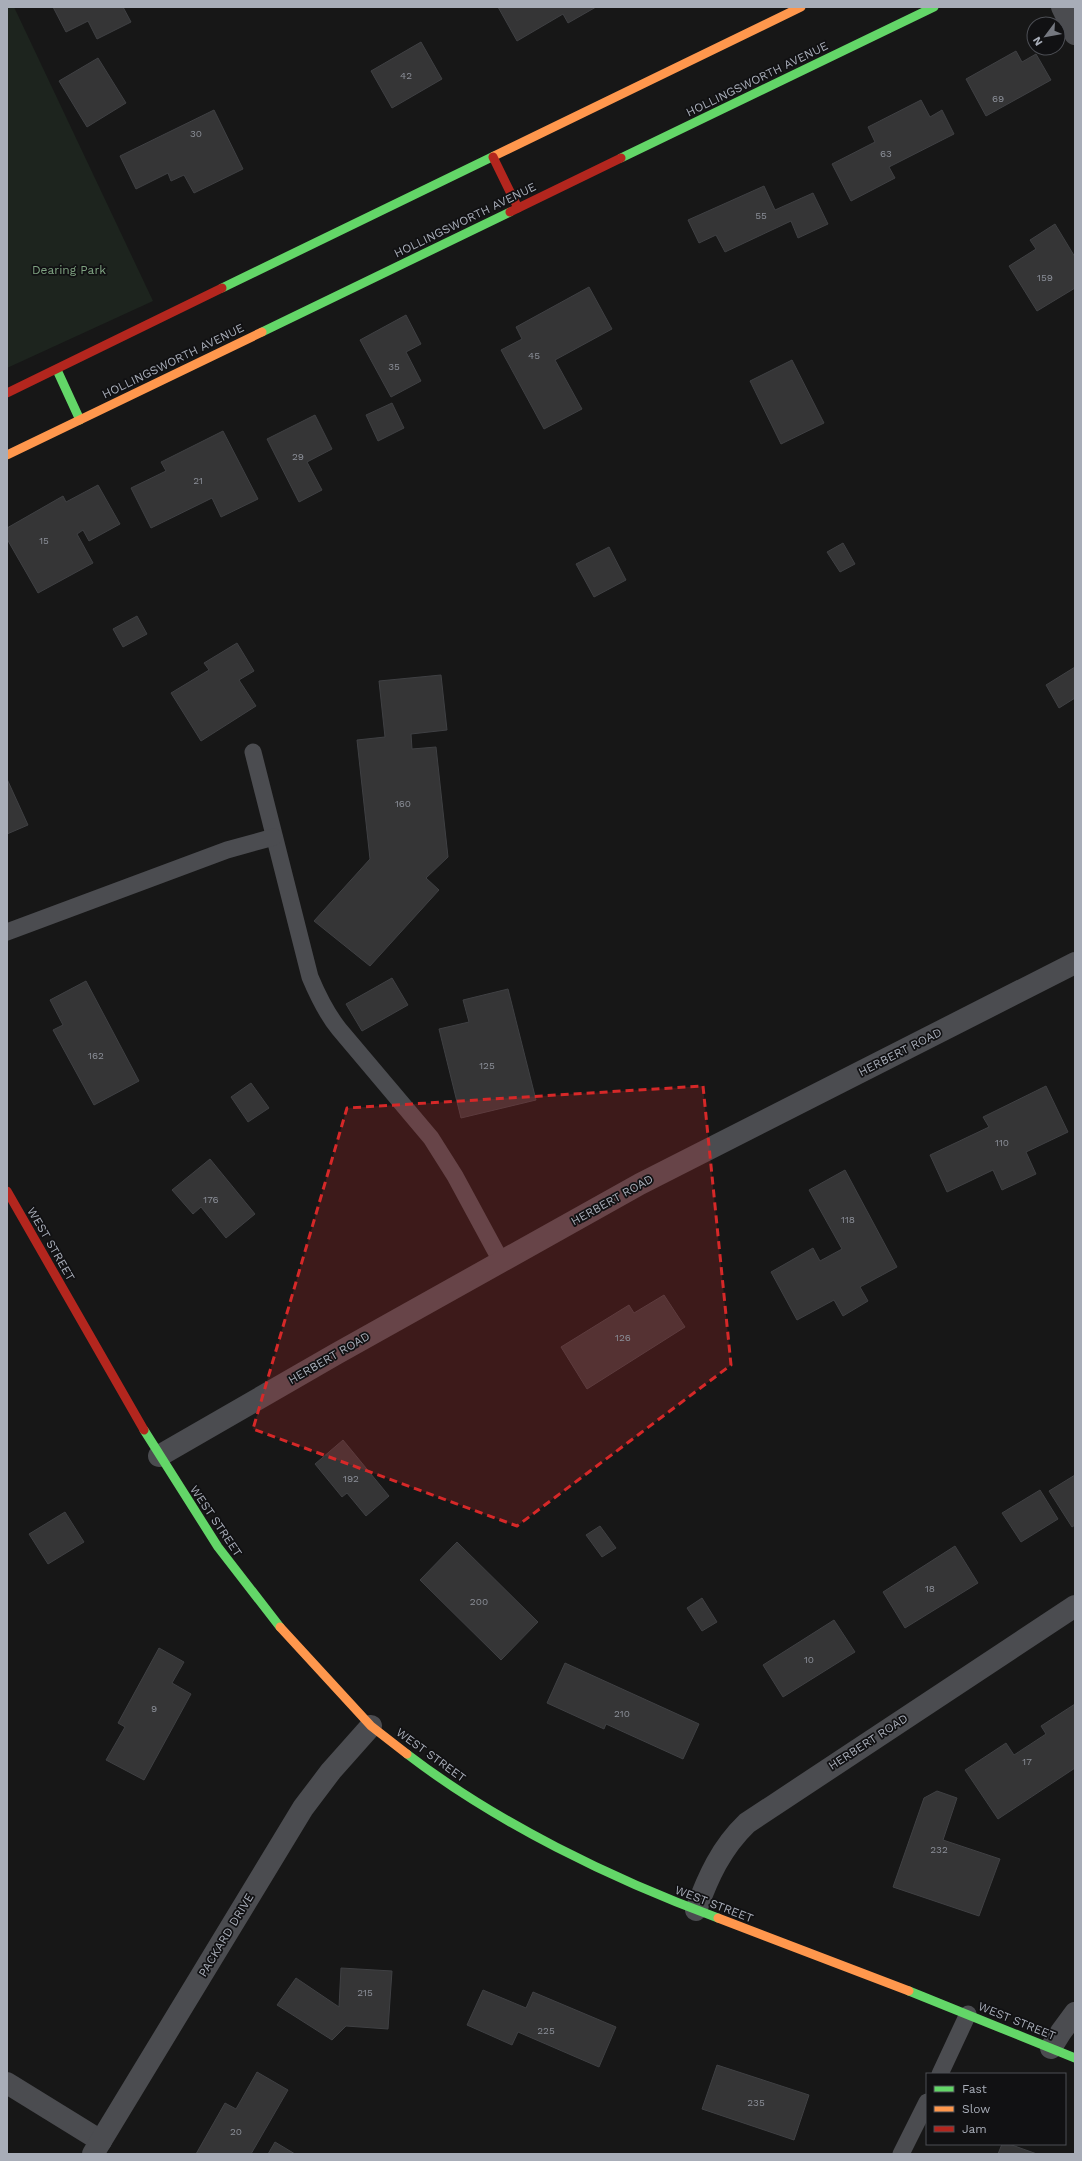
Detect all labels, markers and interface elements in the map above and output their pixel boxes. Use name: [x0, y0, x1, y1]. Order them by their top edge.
north arrow: [1026, 16, 1066, 56]
text: N: [1030, 34, 1046, 48]
street label: HOLLINGSWORTH AVENUE: [684, 38, 831, 120]
house number: 42: [400, 70, 412, 81]
house number: 69: [992, 93, 1004, 104]
house number: 30: [190, 128, 202, 139]
house number: 63: [880, 148, 892, 159]
street label: HOLLINGSWORTH AVENUE: [392, 179, 539, 261]
house number: 55: [755, 210, 767, 221]
park label: Dearing Park: [32, 263, 106, 277]
house number: 159: [1037, 272, 1053, 283]
street label: HOLLINGSWORTH AVENUE: [100, 320, 247, 402]
house number: 45: [528, 350, 540, 361]
house number: 35: [388, 361, 400, 372]
house number: 29: [292, 451, 304, 462]
house number: 21: [193, 475, 203, 486]
house number: 15: [39, 535, 49, 546]
house number: 160: [395, 798, 411, 809]
street label: HERBERT ROAD: [856, 1025, 944, 1079]
house number: 162: [88, 1050, 104, 1061]
house number: 125: [479, 1060, 495, 1071]
house number: 110: [995, 1137, 1009, 1148]
street label: HERBERT ROAD: [568, 1172, 656, 1228]
house number: 176: [203, 1194, 219, 1205]
street label: WEST STREET: [24, 1205, 78, 1283]
house number: 118: [841, 1214, 855, 1225]
street label: HERBERT ROAD: [286, 1329, 372, 1387]
house number: 126: [615, 1332, 631, 1343]
house number: 192: [343, 1473, 359, 1484]
street label: WEST STREET: [187, 1483, 245, 1559]
house number: 18: [925, 1583, 935, 1594]
house number: 200: [470, 1596, 488, 1607]
house number: 10: [804, 1654, 814, 1665]
house number: 9: [151, 1703, 157, 1714]
house number: 210: [614, 1708, 630, 1719]
street label: HERBERT ROAD: [826, 1711, 910, 1773]
street label: WEST STREET: [393, 1725, 469, 1785]
house number: 17: [1022, 1756, 1032, 1767]
house number: 232: [930, 1844, 948, 1855]
street label: WEST STREET: [673, 1883, 755, 1925]
street label: PACKARD DRIVE: [196, 1890, 257, 1979]
house number: 215: [357, 1987, 373, 1998]
street label: WEST STREET: [976, 1999, 1058, 2043]
house number: 225: [537, 2025, 555, 2036]
legend: [926, 2073, 1066, 2145]
text: Fast: [962, 2082, 987, 2096]
house number: 235: [747, 2097, 765, 2108]
text: Slow: [962, 2102, 990, 2116]
text: Jam: [962, 2122, 987, 2136]
house number: 20: [230, 2126, 242, 2137]

